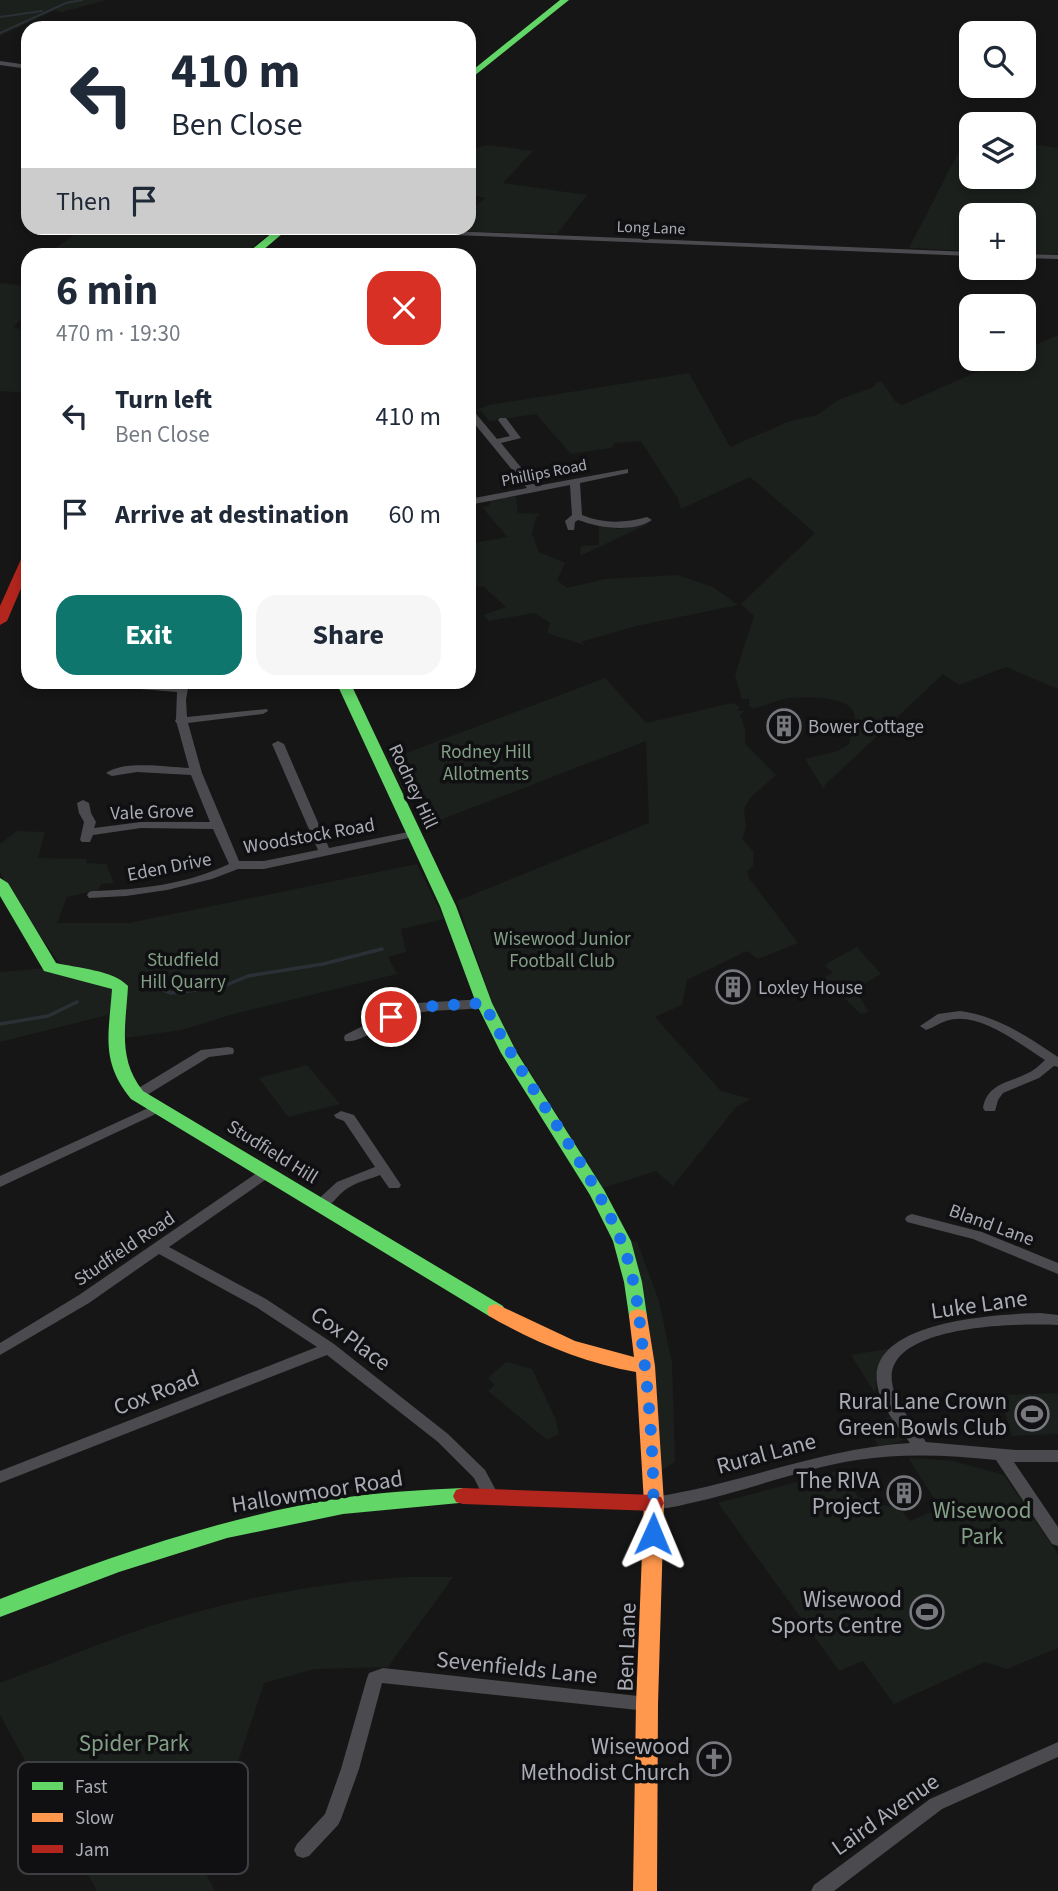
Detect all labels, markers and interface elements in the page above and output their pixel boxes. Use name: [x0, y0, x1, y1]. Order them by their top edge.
map controls: [959, 21, 1036, 371]
button: search: [959, 21, 1036, 98]
text: 410 m: [171, 37, 300, 107]
icon: left: [56, 49, 147, 140]
text: Ben Close: [171, 102, 303, 148]
button: layers: [959, 112, 1036, 189]
icon: arrive: [125, 182, 163, 220]
text: Then: [56, 183, 111, 220]
button: +: [959, 203, 1036, 280]
street label: Long Lane: [616, 216, 686, 240]
text: 6 min: [56, 261, 158, 321]
button: close: [367, 271, 441, 345]
button: −: [959, 294, 1036, 371]
text: 470 m · 19:30: [56, 317, 180, 350]
text: Turn left: [115, 381, 212, 418]
icon: left: [56, 397, 94, 435]
text: 410 m: [375, 398, 441, 435]
text: Ben Close: [115, 418, 210, 451]
street label: Phillips Road: [499, 454, 589, 492]
icon: arrive: [56, 495, 94, 533]
text: Arrive at destination: [115, 496, 349, 533]
text: 60 m: [388, 496, 441, 533]
button: Exit: [56, 595, 242, 675]
button: Share: [256, 595, 441, 675]
building icon: Bower Cottage: [765, 707, 803, 745]
place label: Bower Cottage: [808, 714, 924, 741]
park label: Rodney Hill Allotments: [441, 739, 532, 788]
street label: Rodney Hill: [381, 740, 444, 834]
street label: Vale Grove: [110, 798, 194, 827]
street label: Woodstock Road: [242, 812, 377, 861]
street label: Eden Drive: [125, 846, 214, 889]
park label: Wisewood Junior Football Club: [493, 926, 631, 975]
park label: Studfield Hill Quarry: [140, 947, 226, 996]
building icon: Loxley House: [714, 968, 752, 1006]
place label: Loxley House: [758, 975, 863, 1002]
pin: [361, 987, 421, 1047]
icon: arrive: [372, 998, 410, 1036]
street label: Studfield Hill: [222, 1114, 323, 1191]
street label: Bland Lane: [945, 1198, 1038, 1253]
street label: Studfield Road: [69, 1205, 181, 1293]
street label: Luke Lane: [929, 1281, 1029, 1328]
street label: Cox Place: [304, 1298, 398, 1379]
street label: Cox Road: [109, 1361, 204, 1424]
place label: Rural Lane Crown Green Bowls Club: [838, 1385, 1007, 1444]
sports icon: Rural Lane Crown Green Bowls Club: [1013, 1395, 1051, 1433]
street label: Rural Lane: [713, 1424, 820, 1483]
street label: Hallowmoor Road: [229, 1462, 405, 1521]
place label: The RIVA Project: [796, 1464, 880, 1523]
building icon: The RIVA Project: [885, 1474, 923, 1512]
park label: Wisewood Park: [932, 1494, 1032, 1553]
position arrow: [616, 1497, 690, 1571]
place label: Wisewood Sports Centre: [771, 1583, 902, 1642]
sports icon: Wisewood Sports Centre: [908, 1593, 946, 1631]
street label: Ben Lane: [608, 1602, 645, 1692]
street label: Sevenfields Lane: [435, 1643, 599, 1692]
park label: Spider Park: [79, 1727, 190, 1760]
place label: Wisewood Methodist Church: [520, 1730, 690, 1789]
church icon: Wisewood Methodist Church: [695, 1740, 733, 1778]
legend: [18, 1762, 248, 1874]
street label: Laird Avenue: [825, 1765, 946, 1864]
text: Fast: [75, 1774, 108, 1801]
text: Slow: [75, 1805, 114, 1832]
text: Jam: [75, 1837, 109, 1864]

